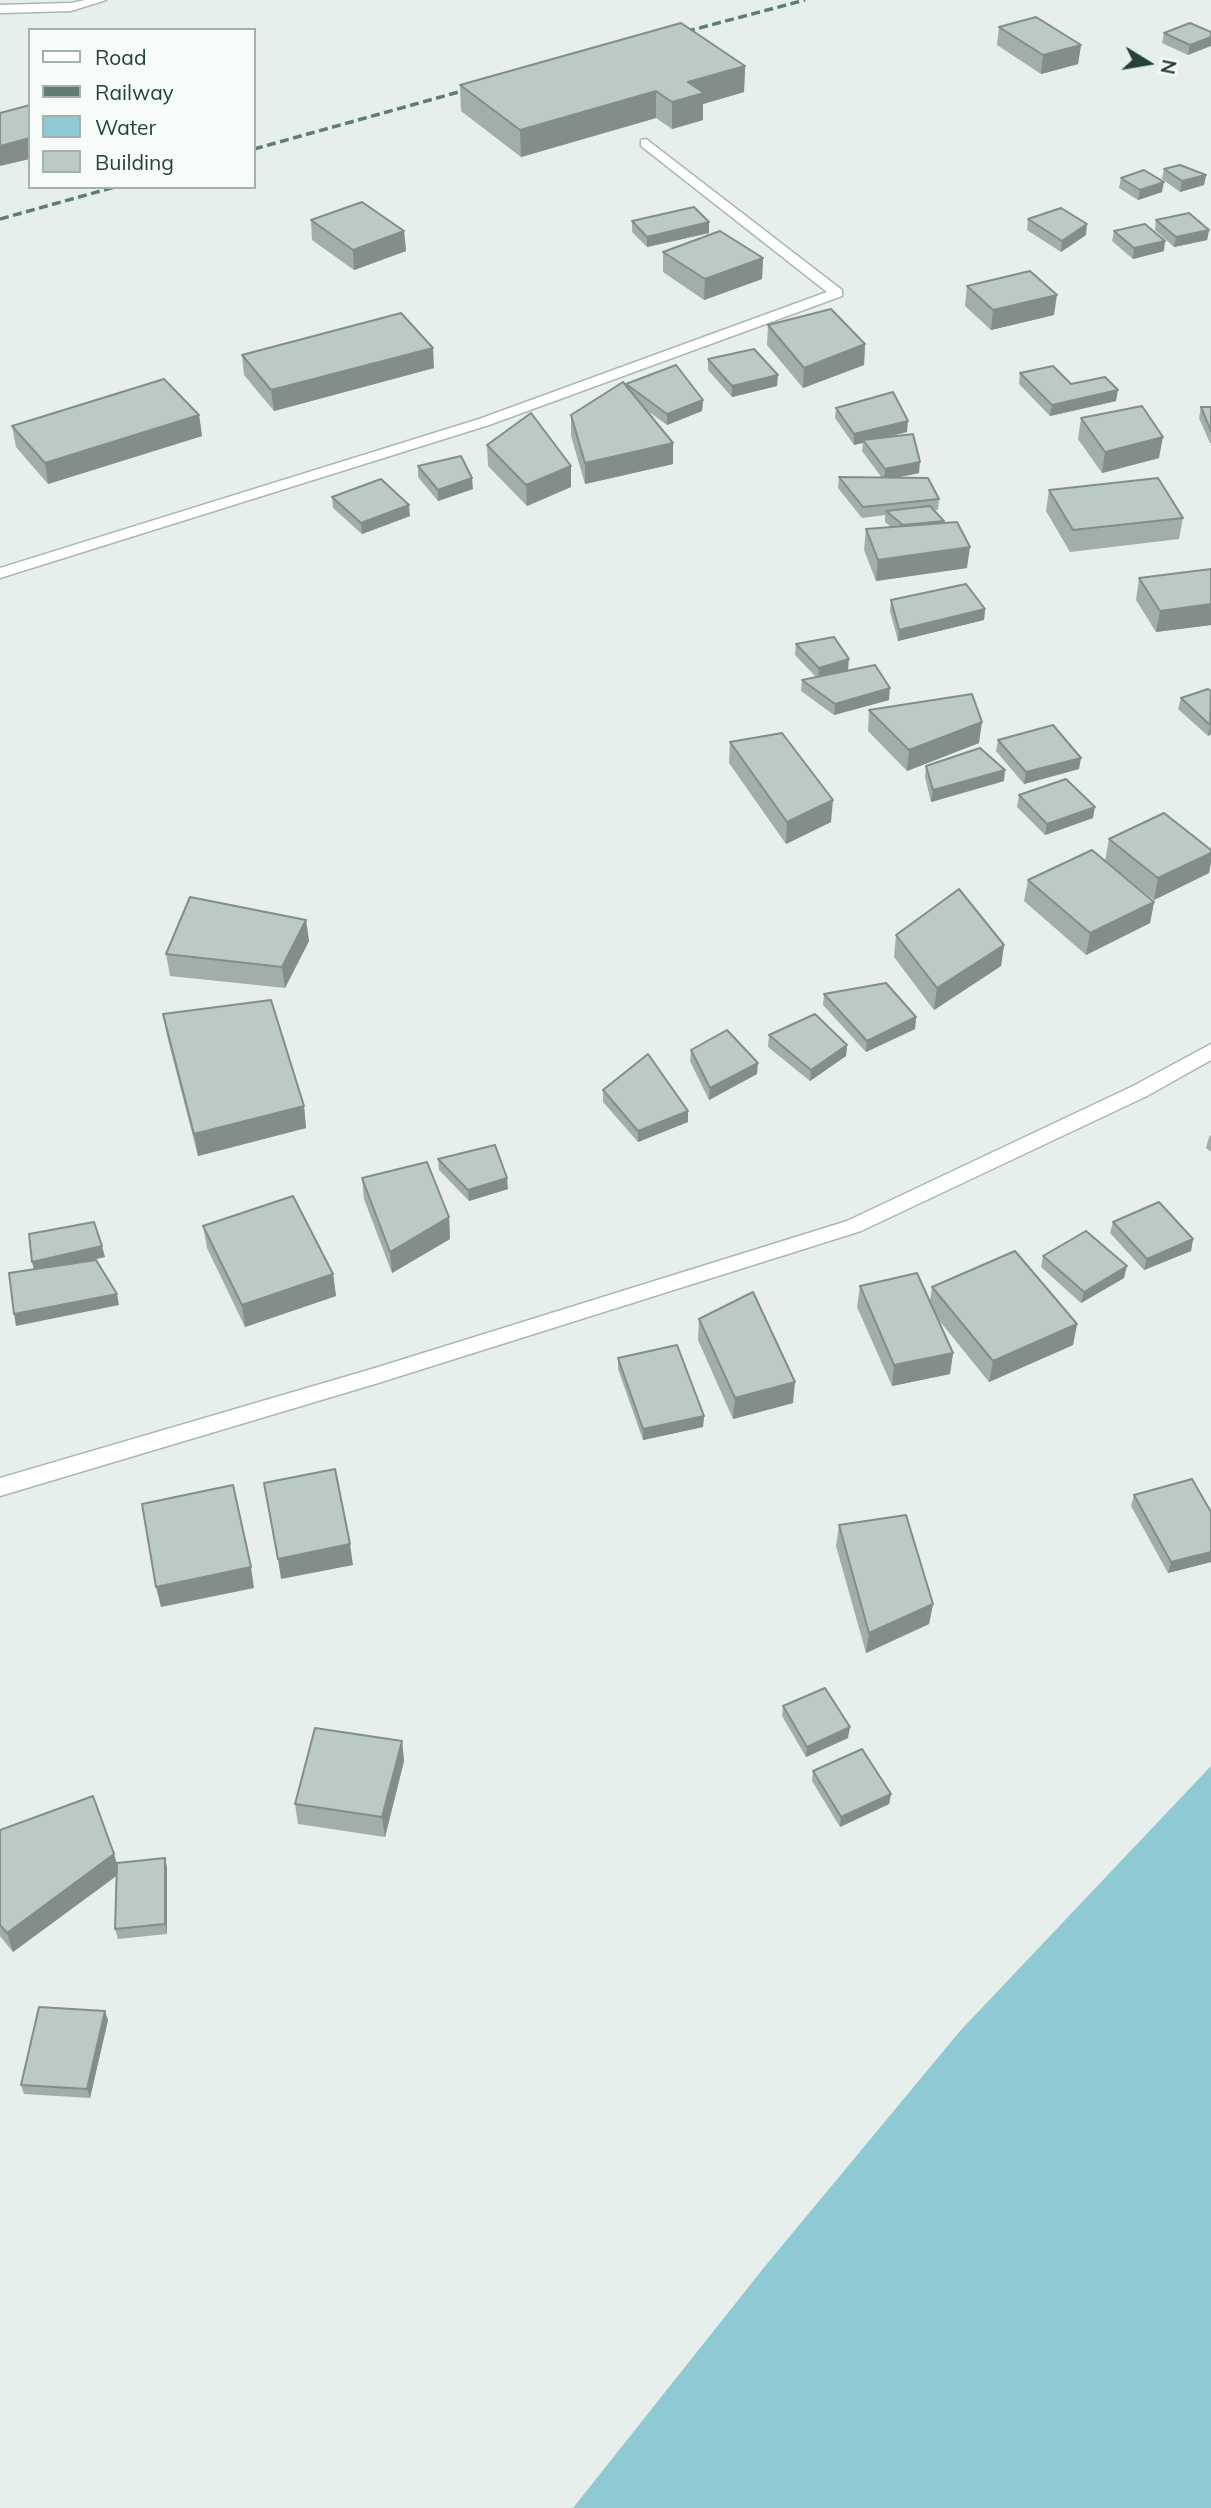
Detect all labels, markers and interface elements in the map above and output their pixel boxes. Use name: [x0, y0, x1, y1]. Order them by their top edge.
legend: [28, 28, 256, 189]
north arrow: [1113, 28, 1183, 98]
text: Road: [95, 44, 146, 70]
text: N: [1155, 58, 1182, 76]
text: Railway: [95, 79, 174, 105]
text: Water: [95, 114, 156, 140]
text: Building: [95, 149, 174, 175]

